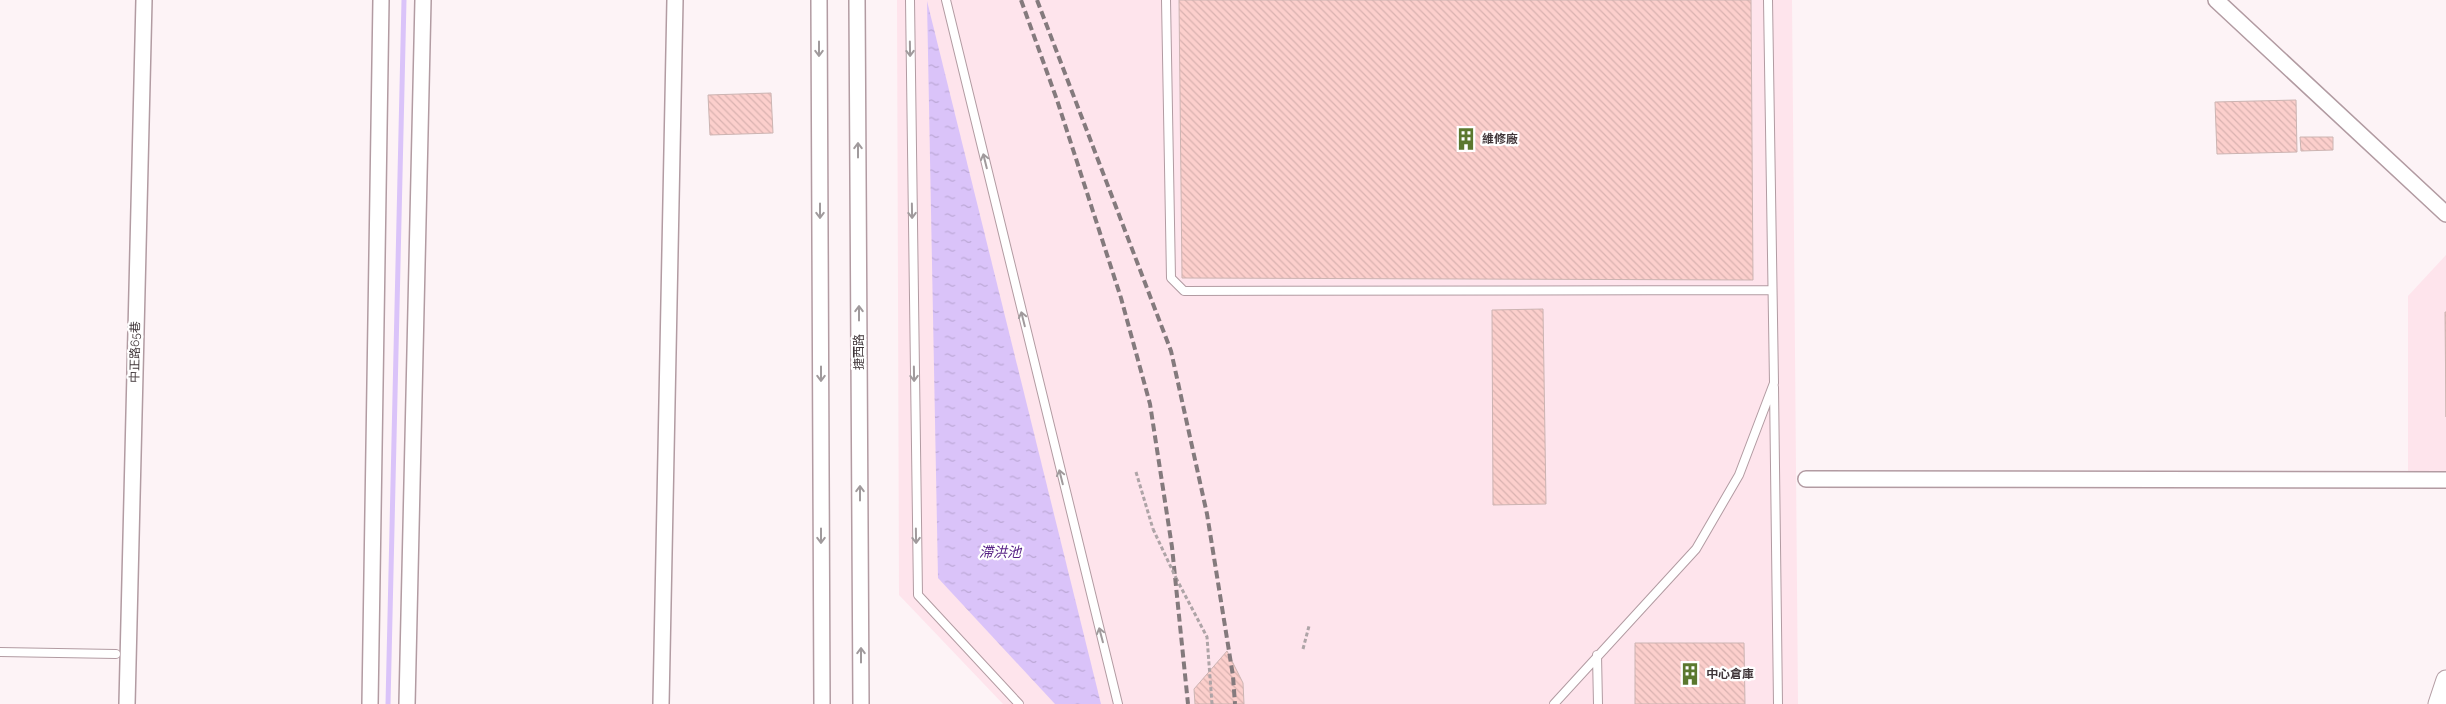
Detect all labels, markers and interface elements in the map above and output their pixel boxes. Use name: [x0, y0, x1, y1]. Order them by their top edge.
one-way arrow: [814, 40, 824, 56]
one-way arrow: [905, 40, 915, 56]
building icon: 維修廠: [1453, 126, 1479, 152]
place label: 維修廠: [1482, 132, 1518, 146]
one-way arrow: [853, 143, 863, 159]
one-way arrow: [980, 154, 989, 170]
one-way arrow: [815, 202, 825, 219]
one-way arrow: [907, 202, 917, 219]
one-way arrow: [854, 305, 864, 322]
one-way arrow: [1018, 312, 1027, 328]
street label: 中正路65巷: [127, 321, 143, 383]
street label: 捷西路: [852, 334, 866, 370]
one-way arrow: [816, 365, 826, 381]
one-way arrow: [909, 365, 919, 381]
one-way arrow: [1056, 470, 1065, 486]
one-way arrow: [855, 485, 865, 502]
one-way arrow: [817, 528, 826, 544]
one-way arrow: [911, 528, 920, 544]
water label: 滯洪池: [979, 544, 1023, 560]
one-way arrow: [1096, 627, 1105, 643]
one-way arrow: [856, 648, 866, 664]
building icon: 中心倉庫: [1677, 661, 1703, 687]
place label: 中心倉庫: [1706, 667, 1754, 681]

